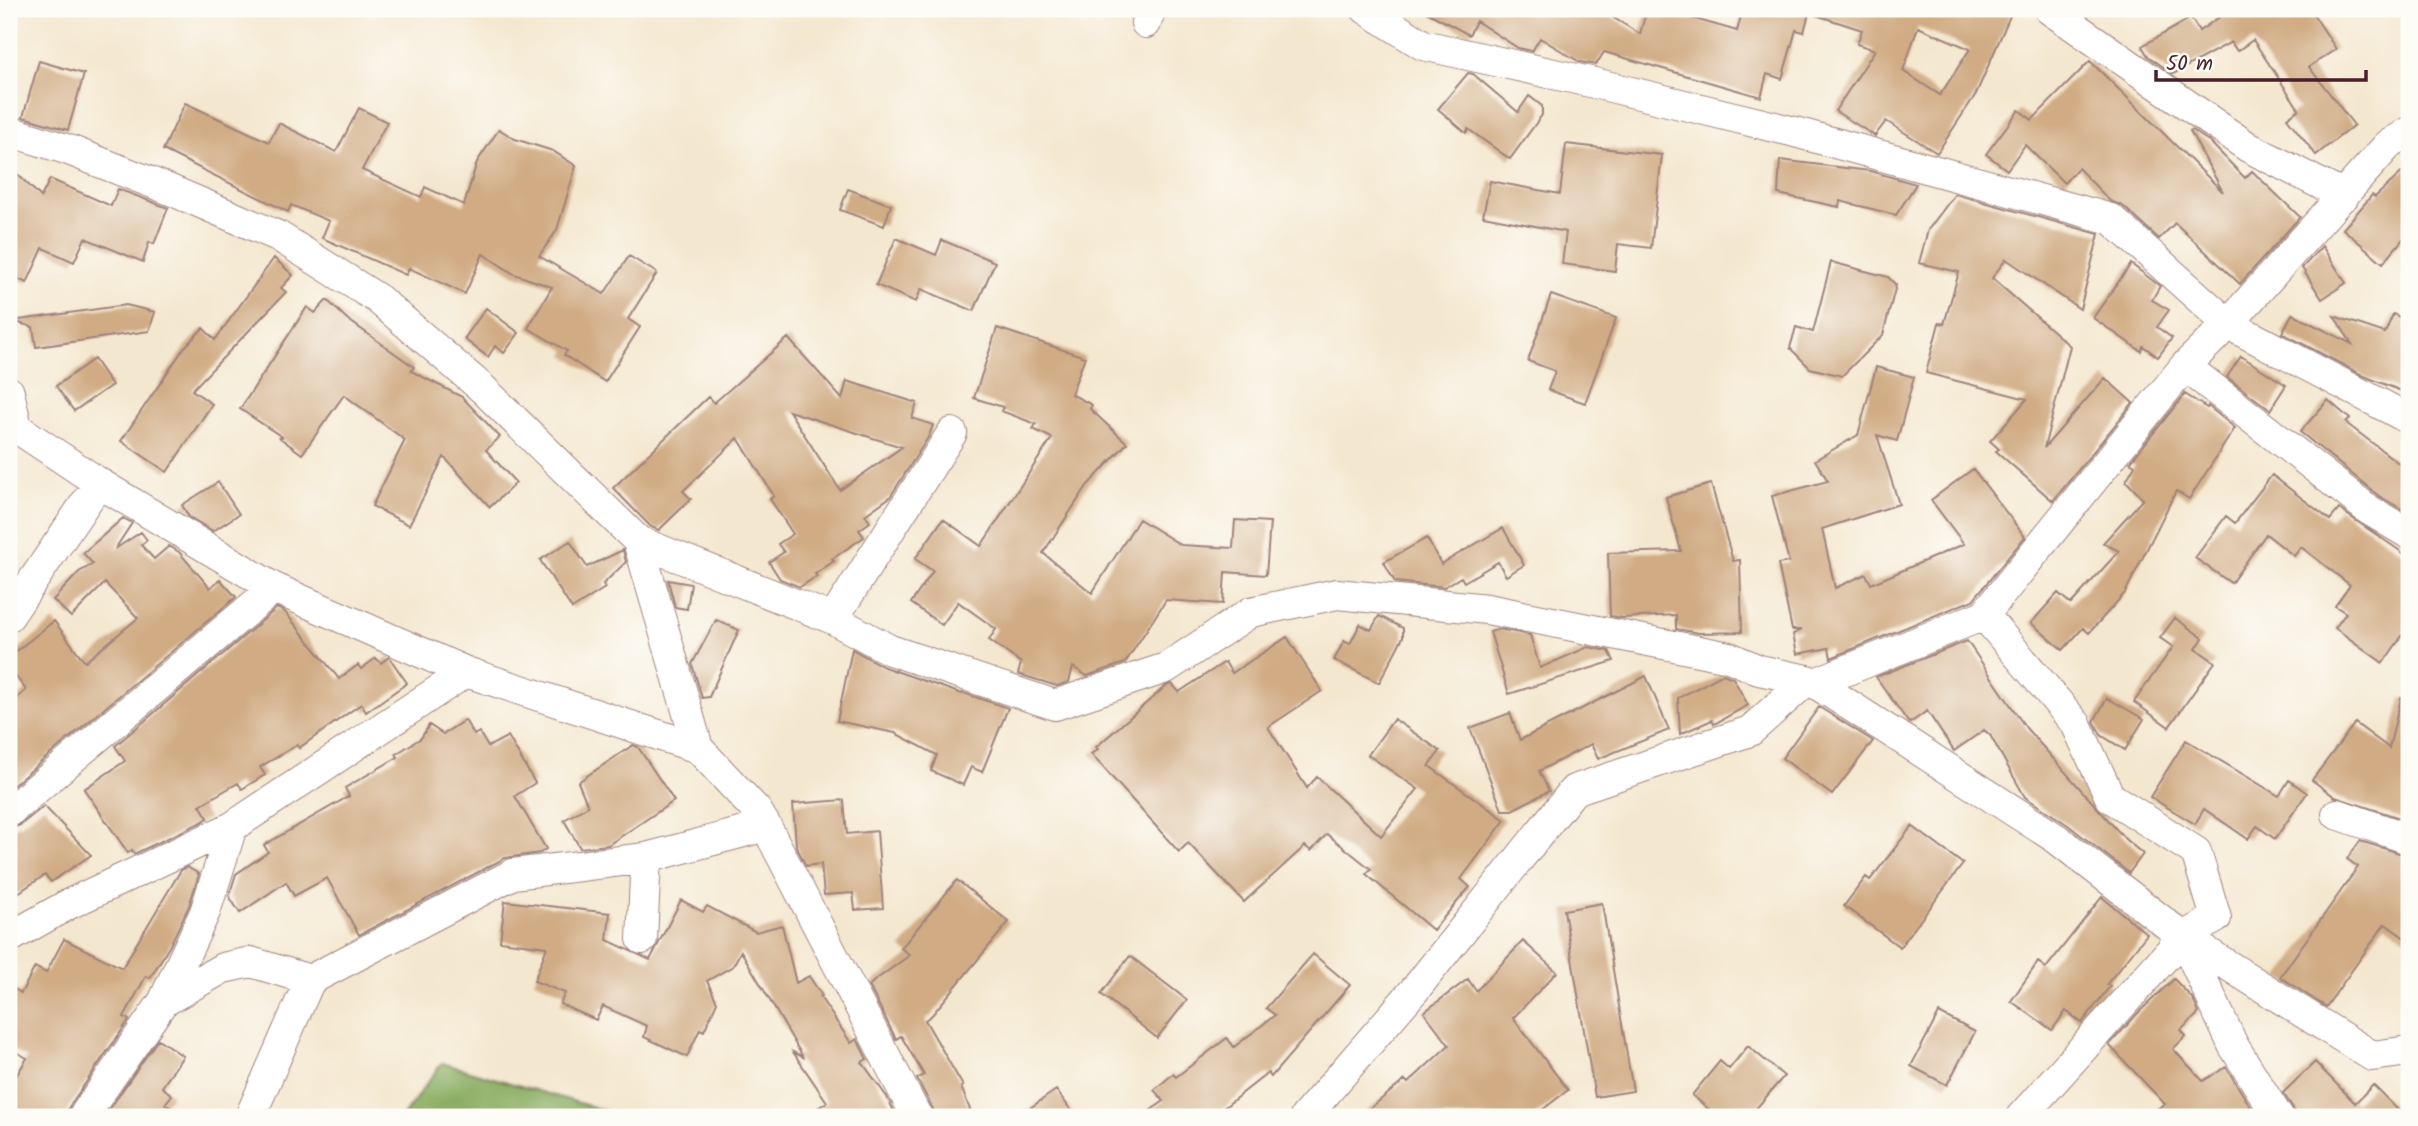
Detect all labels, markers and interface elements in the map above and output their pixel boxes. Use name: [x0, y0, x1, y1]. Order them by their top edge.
scale bar: [2156, 38, 2366, 82]
text: 50 m: [2166, 48, 2213, 81]

